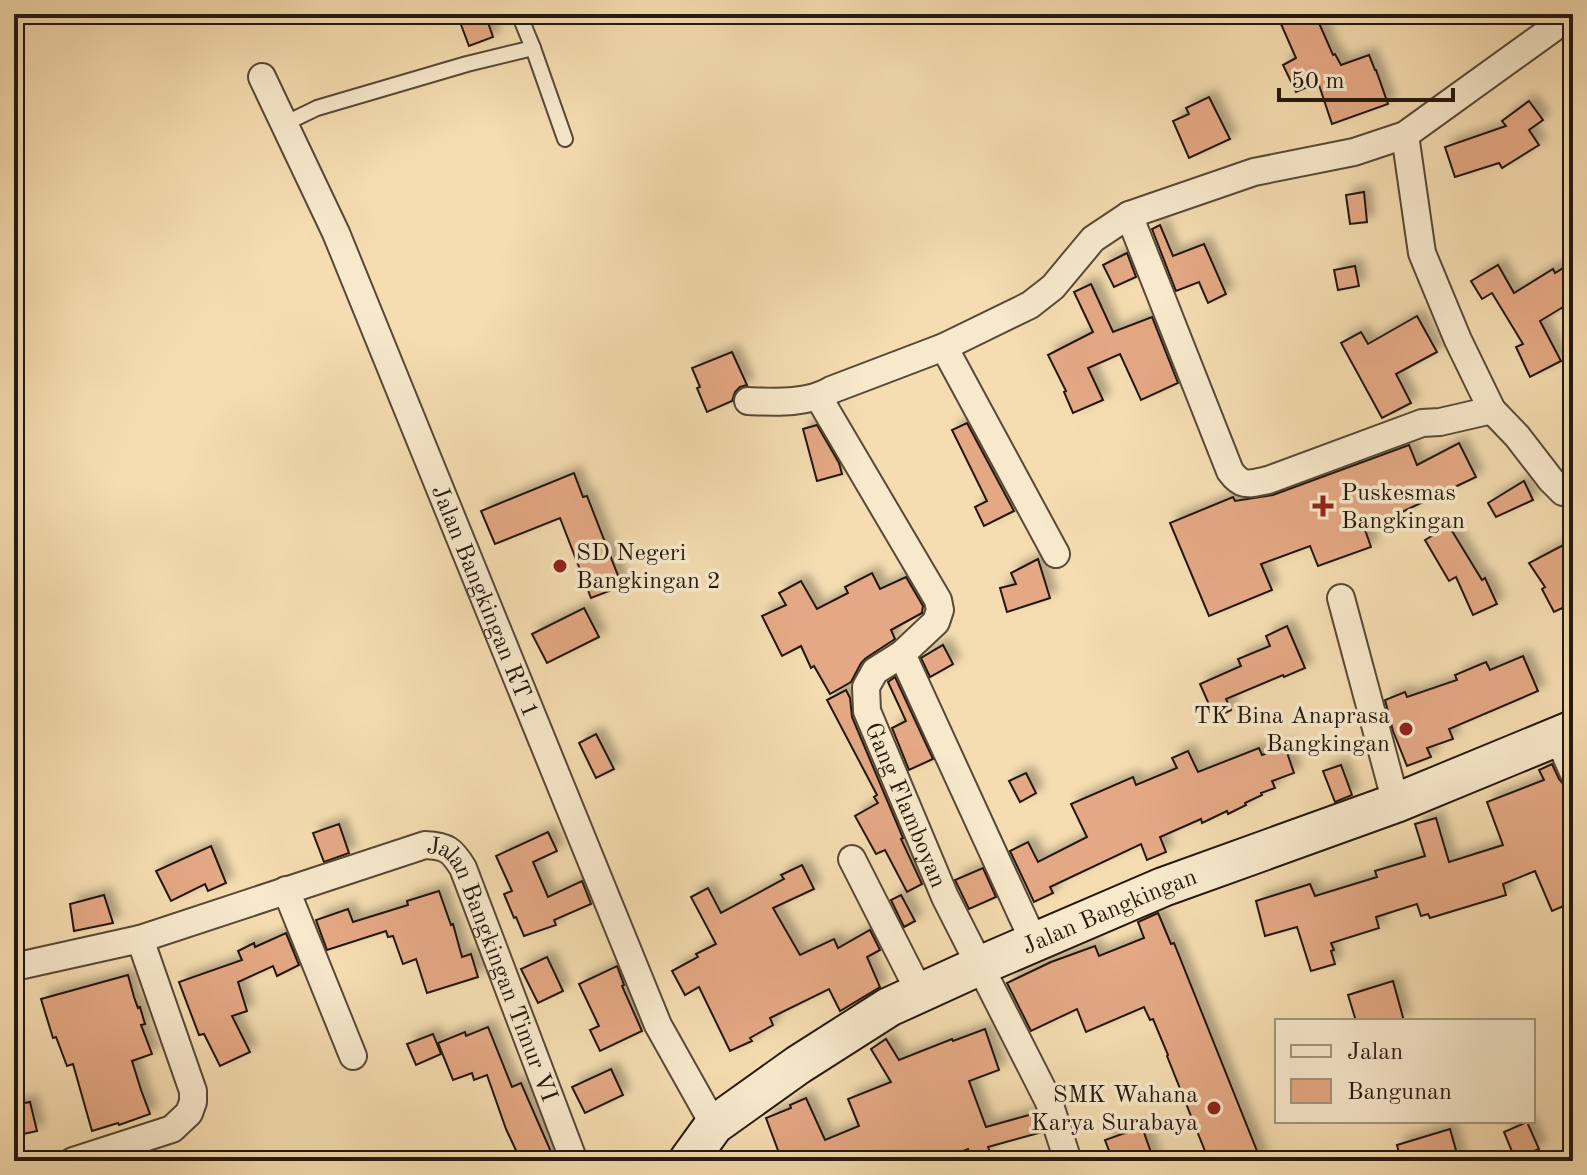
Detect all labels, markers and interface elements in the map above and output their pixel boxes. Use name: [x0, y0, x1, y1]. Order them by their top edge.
scale bar: [1279, 52, 1453, 102]
text: 50 m: [1291, 70, 1345, 94]
street label: Jalan Bangkingan RT 1: [426, 482, 542, 722]
place label: Puskesmas Bangkingan: [1341, 482, 1465, 534]
marker: Puskesmas Bangkingan: [1312, 495, 1334, 517]
place label: SD Negeri Bangkingan 2: [576, 542, 721, 594]
marker: SD Negeri Bangkingan 2: [551, 557, 569, 575]
place label: TK Bina Anaprasa Bangkingan: [1194, 705, 1390, 757]
street label: Gang Flamboyan: [859, 720, 950, 892]
marker: TK Bina Anaprasa Bangkingan: [1397, 720, 1415, 738]
street label: Jalan Bangkingan Timur VI: [425, 835, 560, 1105]
street label: Jalan Bangkingan: [1019, 866, 1201, 960]
legend: [1275, 1019, 1535, 1123]
text: Jalan: [1347, 1041, 1403, 1065]
text: Bangunan: [1347, 1081, 1452, 1105]
place label: SMK Wahana Karya Surabaya: [1031, 1084, 1198, 1136]
marker: SMK Wahana Karya Surabaya: [1205, 1099, 1223, 1117]

